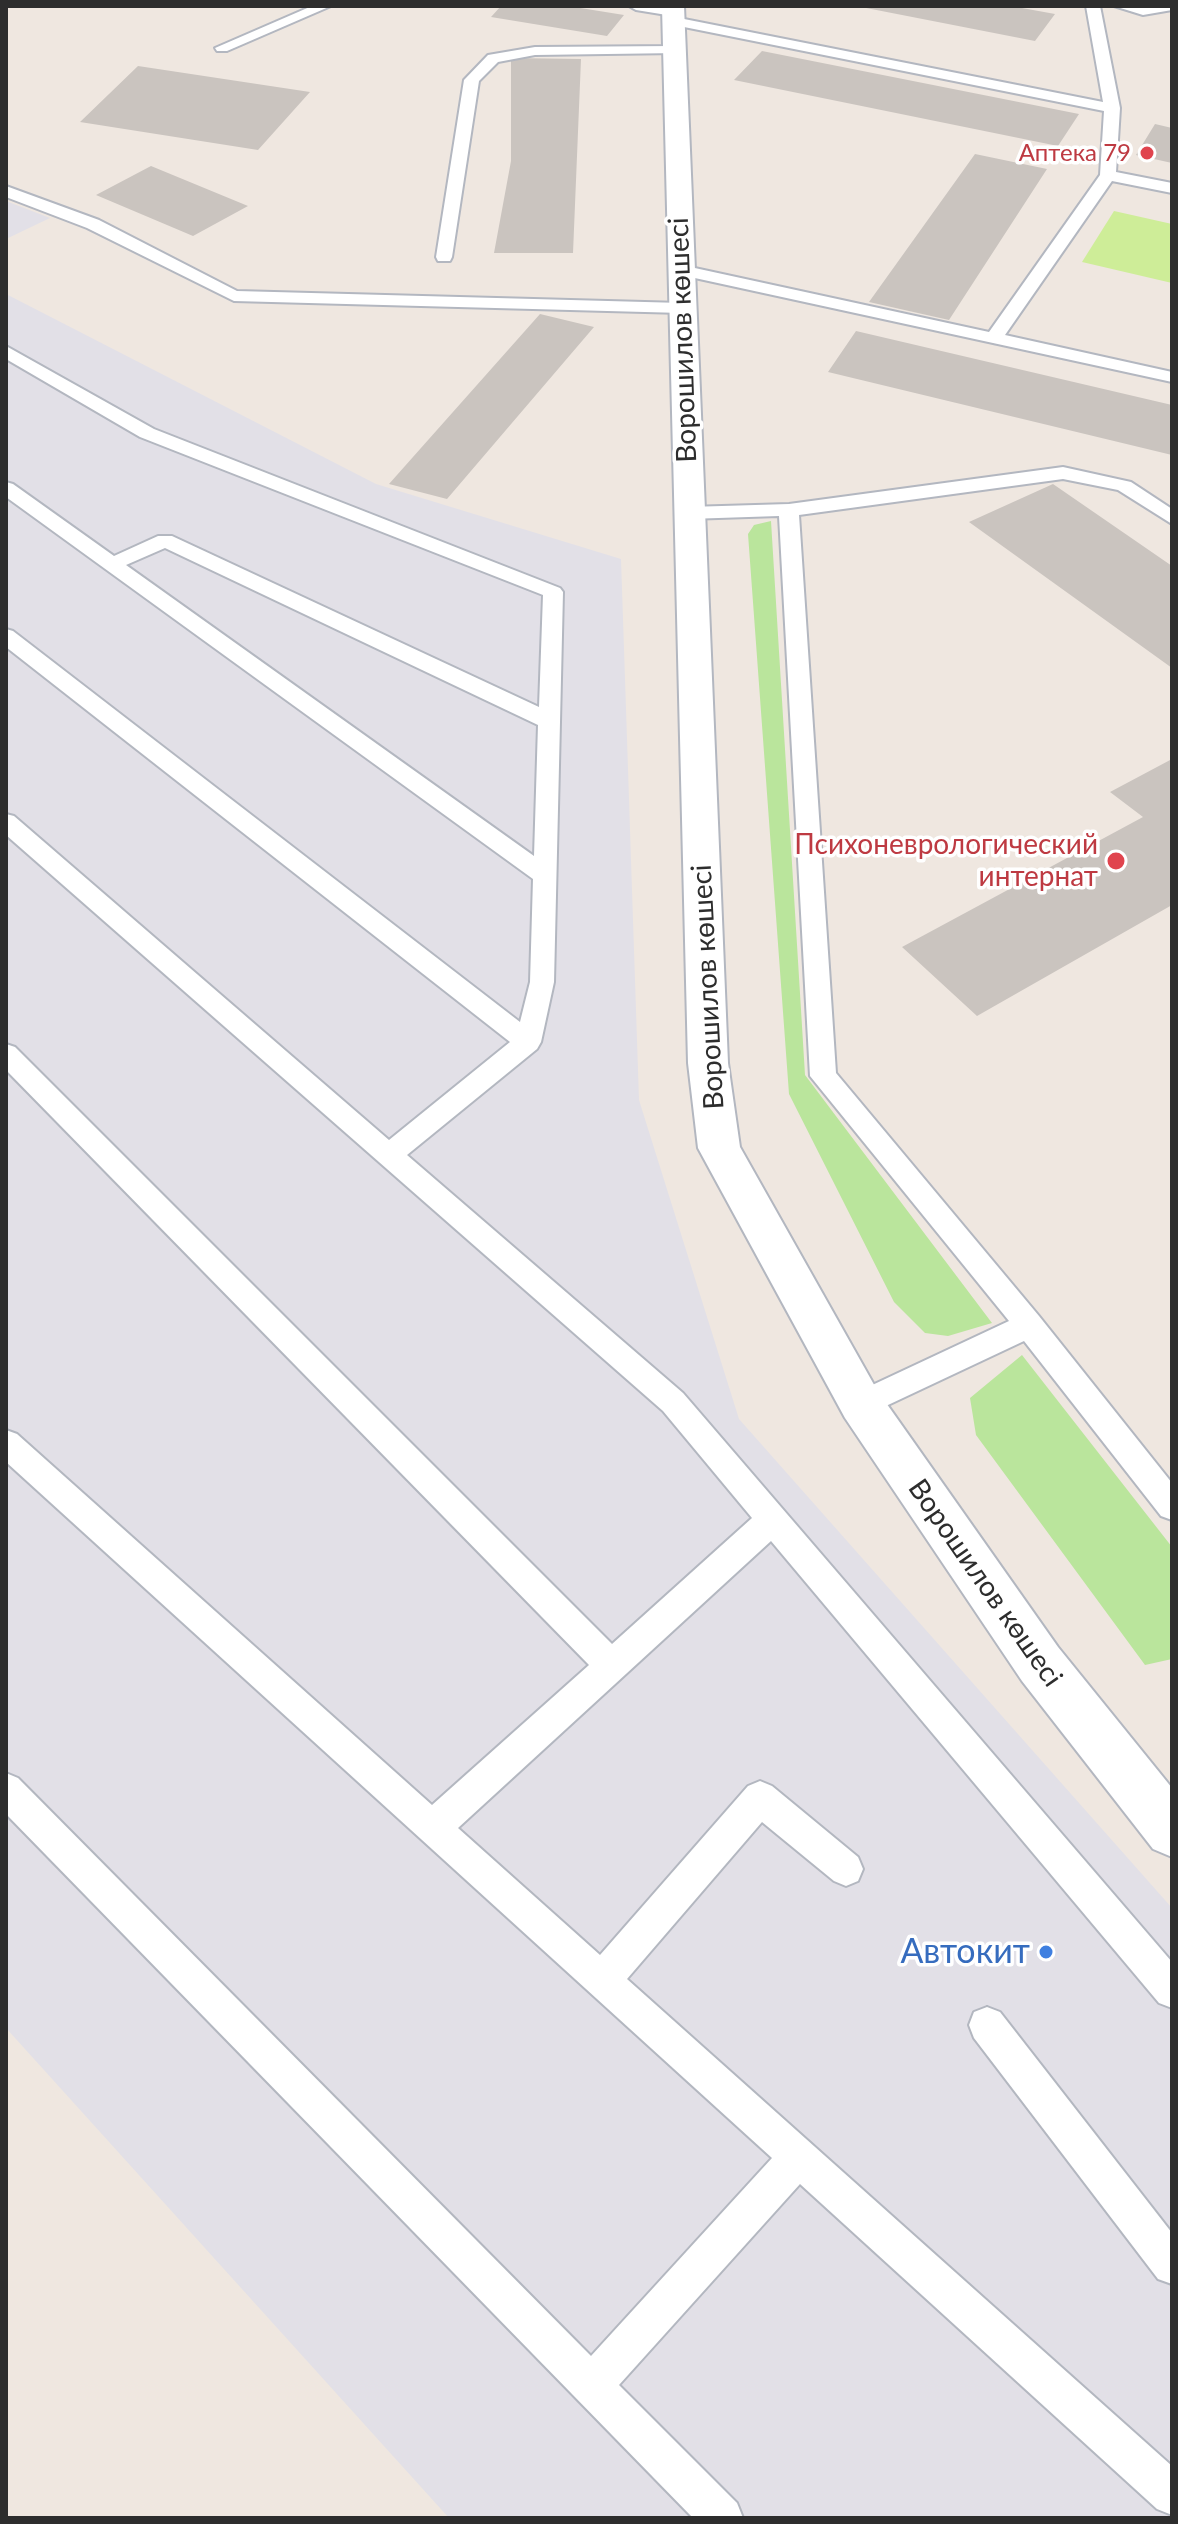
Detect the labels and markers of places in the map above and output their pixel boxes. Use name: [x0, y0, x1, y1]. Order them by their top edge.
place label: Аптека 79: [1019, 139, 1131, 167]
marker: Аптека 79: [1138, 144, 1156, 162]
place label: Психоневрологический интернат: [794, 828, 1098, 894]
marker: Психоневрологический интернат: [1105, 850, 1127, 872]
place label: Автокит: [900, 1932, 1030, 1972]
marker: Автокит: [1037, 1943, 1055, 1961]

